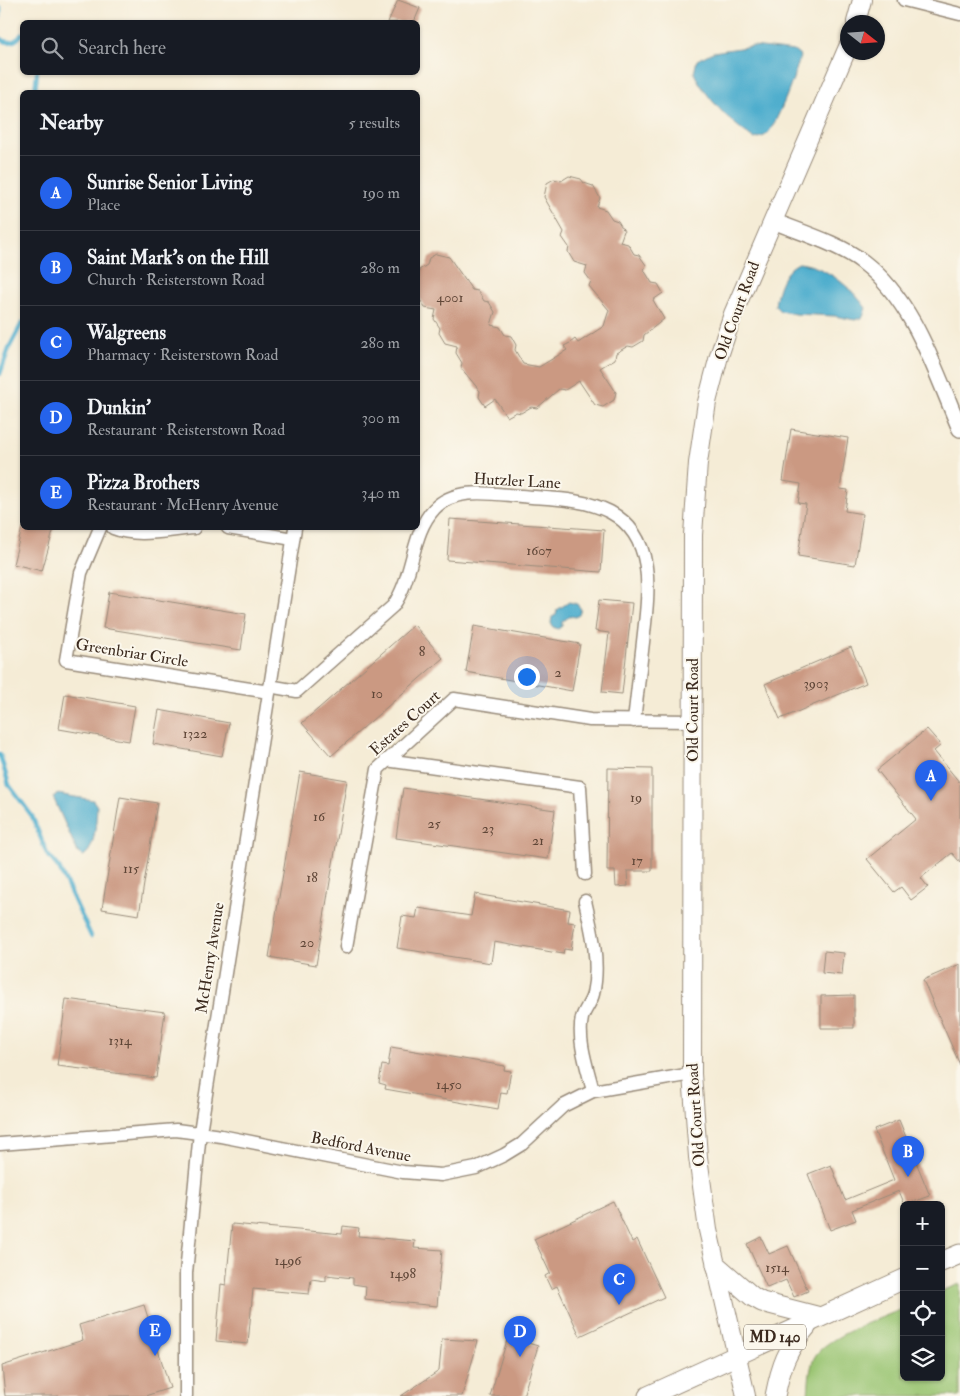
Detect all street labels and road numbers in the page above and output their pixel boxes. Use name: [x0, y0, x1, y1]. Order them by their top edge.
street label: Old Court Road: [710, 259, 764, 363]
street label: Hutzler Lane: [473, 469, 561, 493]
street label: Greenbriar Circle: [74, 634, 190, 672]
street label: Old Court Road: [683, 658, 703, 762]
street label: Estates Court: [365, 686, 445, 760]
street label: McHenry Avenue: [191, 901, 229, 1015]
street label: Old Court Road: [682, 1062, 710, 1168]
street label: Bedford Avenue: [309, 1128, 413, 1167]
road number: MD 140: [744, 1324, 806, 1350]

